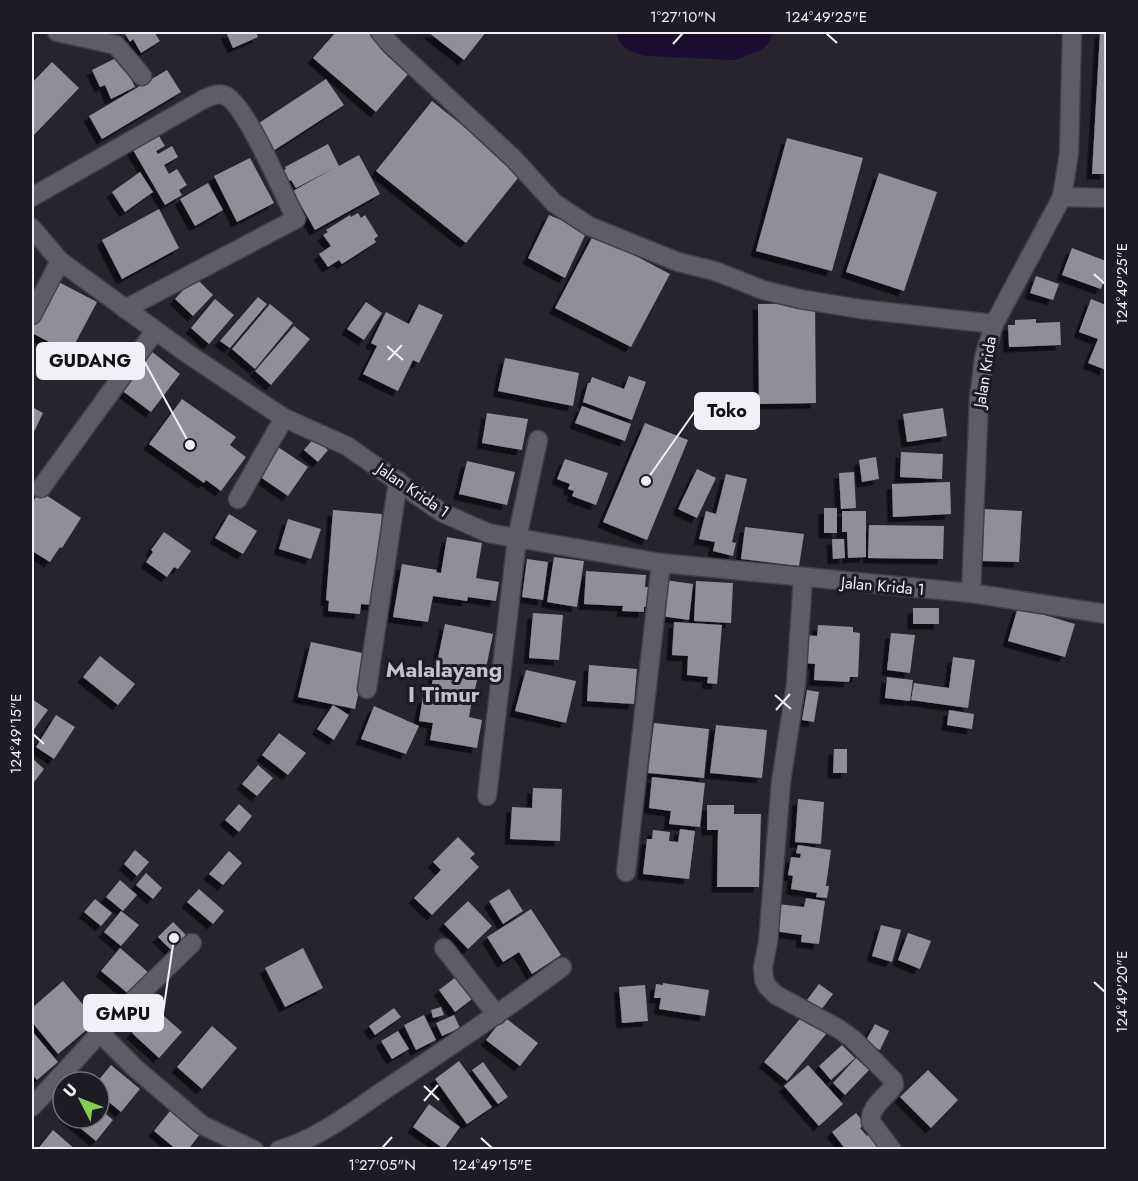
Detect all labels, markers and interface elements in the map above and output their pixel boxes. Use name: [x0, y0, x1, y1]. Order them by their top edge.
text: 1°27'10"N: [650, 6, 716, 28]
text: 124°49'25"E: [785, 6, 867, 28]
text: 124°49'25"E: [1111, 243, 1133, 325]
street label: Jalan Krida: [968, 335, 1002, 411]
callout: GUDANG: [37, 343, 144, 379]
text: GUDANG: [49, 348, 131, 374]
callout: Toko: [695, 393, 759, 429]
text: Toko: [707, 398, 747, 424]
street label: Jalan Krida 1: [370, 456, 454, 523]
street label: Jalan Krida 1: [838, 571, 926, 601]
district label: Malalayang I Timur: [386, 653, 502, 710]
text: 124°49'15"E: [5, 694, 27, 774]
text: 124°49'20"E: [1111, 951, 1133, 1033]
callout: GMPU: [84, 995, 163, 1031]
text: GMPU: [96, 1001, 150, 1027]
north arrow: [51, 1070, 111, 1130]
text: U: [58, 1078, 83, 1102]
text: 1°27'05"N: [348, 1154, 416, 1176]
text: 124°49'15"E: [452, 1154, 532, 1176]

